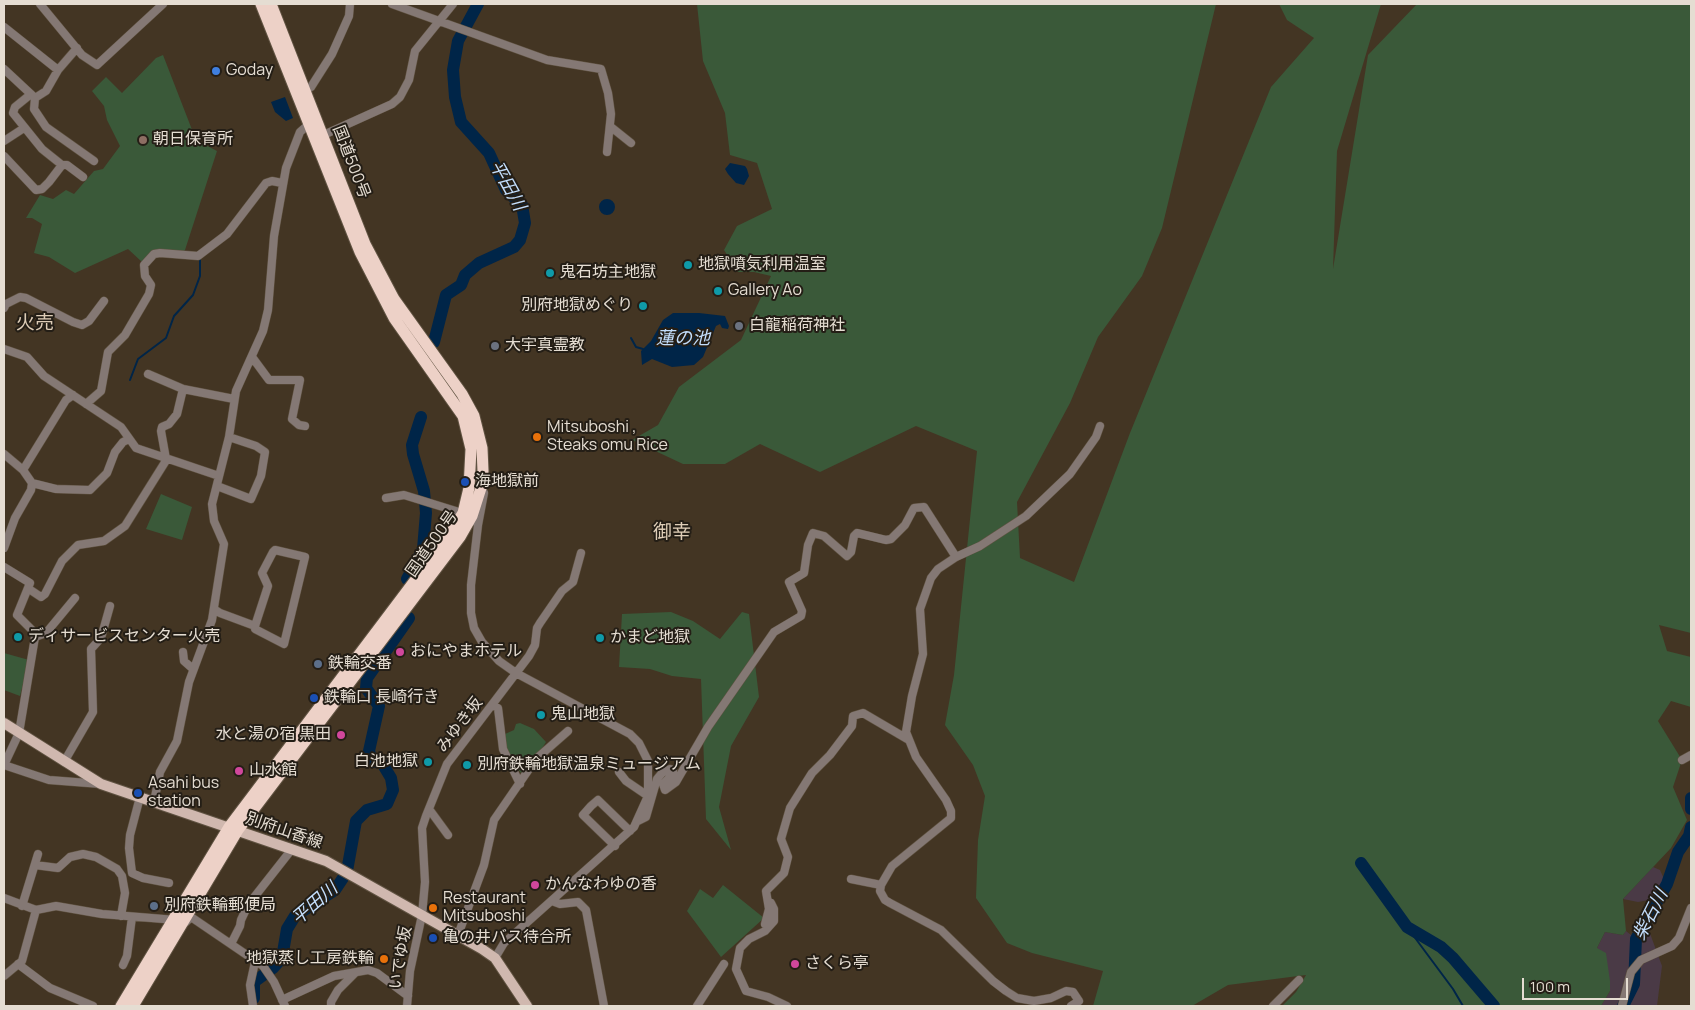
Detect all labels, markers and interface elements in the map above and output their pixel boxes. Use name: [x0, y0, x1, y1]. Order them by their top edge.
place label: Goday: [226, 61, 273, 81]
marker: Goday: [210, 65, 222, 77]
street label: 国道500号: [328, 123, 374, 201]
place label: 朝日保育所: [153, 130, 233, 150]
marker: 朝日保育所: [137, 134, 149, 146]
water label: 平田川: [484, 157, 530, 215]
place label: 地獄噴気利用温室: [698, 255, 826, 275]
marker: 地獄噴気利用温室: [682, 259, 694, 271]
place label: 鬼石坊主地獄: [560, 263, 656, 283]
marker: 鬼石坊主地獄: [544, 267, 556, 279]
place label: Gallery Ao: [728, 281, 802, 301]
marker: Gallery Ao: [712, 285, 724, 297]
place label: 別府地獄めぐり: [521, 296, 633, 316]
marker: 別府地獄めぐり: [637, 300, 649, 312]
district label: 火売: [16, 313, 54, 335]
place label: 白龍稲荷神社: [749, 316, 845, 336]
marker: 白龍稲荷神社: [733, 320, 745, 332]
water label: 蓮の池: [656, 328, 710, 350]
place label: 大宇真霊教: [505, 336, 585, 356]
marker: 大宇真霊教: [489, 340, 501, 352]
place label: Mitsuboshi , Steaks omu Rice: [547, 418, 668, 456]
marker: Mitsuboshi , Steaks omu Rice: [531, 431, 543, 443]
place label: 海地獄前: [475, 472, 539, 492]
marker: 海地獄前: [459, 476, 471, 488]
street label: 国道500号: [402, 507, 462, 581]
district label: 御幸: [653, 522, 691, 544]
place label: ディサービスセンター火売: [28, 627, 220, 647]
place label: かまど地獄: [610, 628, 690, 648]
marker: ディサービスセンター火売: [12, 631, 24, 643]
marker: かまど地獄: [594, 632, 606, 644]
place label: おにやまホテル: [410, 642, 522, 662]
marker: おにやまホテル: [394, 646, 406, 658]
place label: 鉄輪交番: [328, 654, 392, 674]
marker: 鉄輪交番: [312, 658, 324, 670]
place label: 鉄輪口 長崎行き: [324, 688, 439, 708]
marker: 鉄輪口 長崎行き: [308, 692, 320, 704]
street label: みゆき坂: [433, 694, 487, 756]
place label: 鬼山地獄: [551, 705, 615, 725]
marker: 鬼山地獄: [535, 709, 547, 721]
place label: 水と湯の宿 黒田: [216, 725, 331, 745]
marker: 水と湯の宿 黒田: [335, 729, 347, 741]
place label: 白池地獄: [354, 752, 418, 772]
place label: 別府鉄輪地獄温泉ミュージアム: [477, 755, 701, 775]
marker: 白池地獄: [422, 756, 434, 768]
marker: 別府鉄輪地獄温泉ミュージアム: [461, 759, 473, 771]
place label: 山水館: [249, 761, 297, 781]
marker: 山水館: [233, 765, 245, 777]
place label: Asahi bus station: [148, 774, 219, 812]
marker: Asahi bus station: [132, 787, 144, 799]
street label: 別府山香線: [243, 809, 325, 853]
place label: かんなわゆの香: [545, 875, 657, 895]
water label: 平田川: [288, 878, 342, 930]
marker: かんなわゆの香: [529, 879, 541, 891]
water label: 柴石川: [1629, 886, 1673, 944]
place label: Restaurant Mitsuboshi: [443, 889, 526, 927]
place label: 別府鉄輪郵便局: [164, 896, 276, 916]
marker: 別府鉄輪郵便局: [148, 900, 160, 912]
marker: Restaurant Mitsuboshi: [427, 902, 439, 914]
street label: いでゆ坂: [386, 925, 416, 991]
place label: 亀の井バス待合所: [443, 928, 571, 948]
marker: 亀の井バス待合所: [427, 932, 439, 944]
place label: 地獄蒸し工房鉄輪: [246, 949, 374, 969]
marker: 地獄蒸し工房鉄輪: [378, 953, 390, 965]
place label: さくら亭: [805, 954, 869, 974]
marker: さくら亭: [789, 958, 801, 970]
scale bar: [1525, 968, 1631, 1000]
text: 100 m: [1530, 976, 1570, 997]

